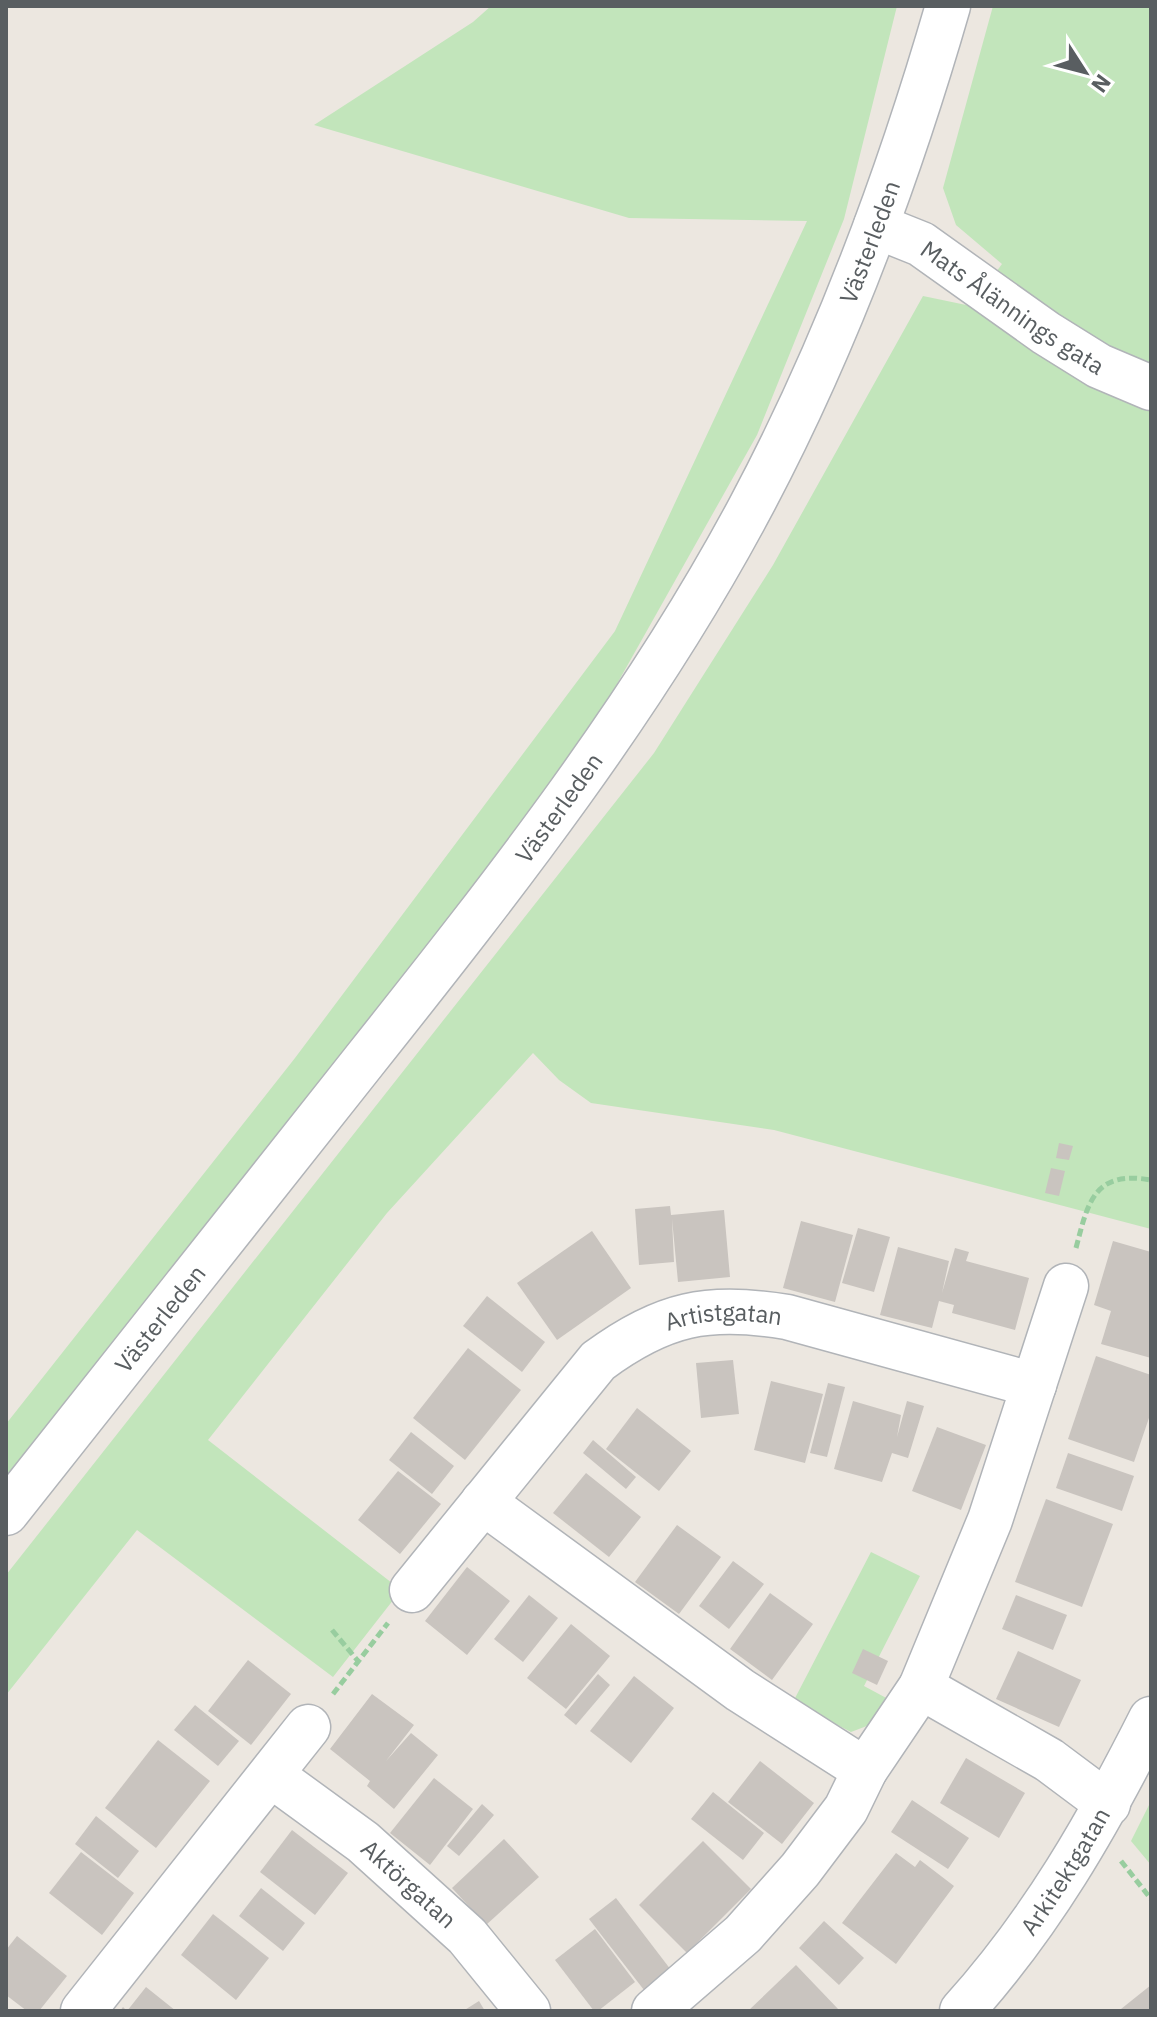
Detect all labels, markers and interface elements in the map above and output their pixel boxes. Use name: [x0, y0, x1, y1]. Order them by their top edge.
north arrow: [1045, 32, 1125, 112]
text: N: [1085, 69, 1118, 99]
street label: Västerleden: [831, 176, 907, 308]
street label: Mats Ålännings gata: [914, 233, 1111, 382]
street label: Västerleden: [508, 746, 610, 870]
street label: Västerleden: [107, 1258, 213, 1379]
street label: Artistgatan: [660, 1296, 784, 1338]
street label: Arkitektgatan: [1013, 1802, 1117, 1941]
street label: Aktörgatan: [355, 1832, 464, 1935]

